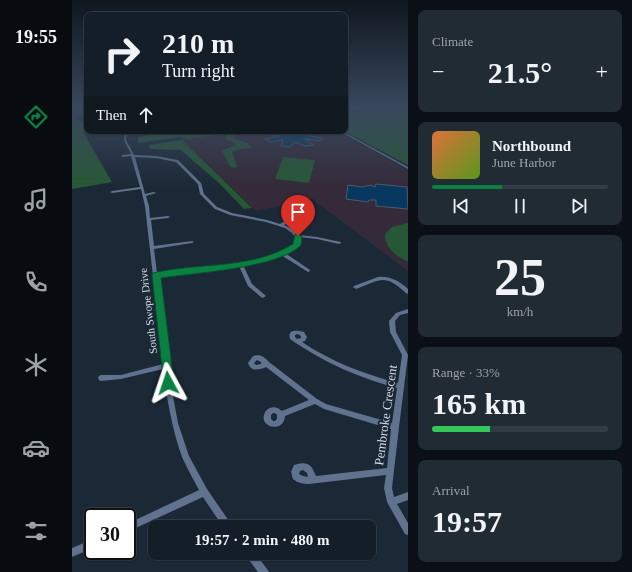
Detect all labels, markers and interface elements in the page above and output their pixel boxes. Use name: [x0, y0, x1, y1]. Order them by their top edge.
text: 19:55: [15, 27, 57, 47]
icon: right: [96, 28, 148, 80]
text: 210 m: [162, 28, 234, 59]
text: Climate: [432, 34, 473, 49]
text: 21.5°: [488, 56, 552, 89]
text: −: [432, 59, 444, 84]
text: +: [596, 59, 608, 84]
text: Turn right: [162, 61, 235, 81]
icon: directions: [22, 103, 50, 131]
icon: ahead: [135, 104, 157, 126]
text: Then: [96, 107, 127, 123]
text: Northbound: [492, 138, 571, 154]
text: June Harbor: [492, 155, 556, 170]
icon: music: [22, 186, 50, 214]
pin: [281, 195, 315, 236]
icon: previous: [450, 195, 472, 217]
icon: pause: [509, 195, 531, 217]
icon: next: [568, 195, 590, 217]
icon: arrive: [287, 201, 309, 223]
text: 25: [494, 249, 546, 306]
street label: South Swope Drive: [137, 267, 159, 354]
icon: phone: [22, 268, 50, 296]
text: km/h: [507, 304, 533, 319]
icon: climate: [22, 351, 50, 379]
position arrow: [147, 362, 189, 404]
street label: Pembroke Crescent: [371, 363, 400, 466]
text: Range · 33%: [432, 365, 500, 380]
text: 165 km: [432, 387, 526, 420]
icon: car: [22, 434, 50, 462]
text: Arrival: [432, 483, 470, 498]
text: 19:57: [432, 505, 502, 538]
speed limit sign: 30: [84, 508, 136, 560]
icon: filters: [22, 517, 50, 545]
text: 19:57 · 2 min · 480 m: [195, 532, 330, 548]

